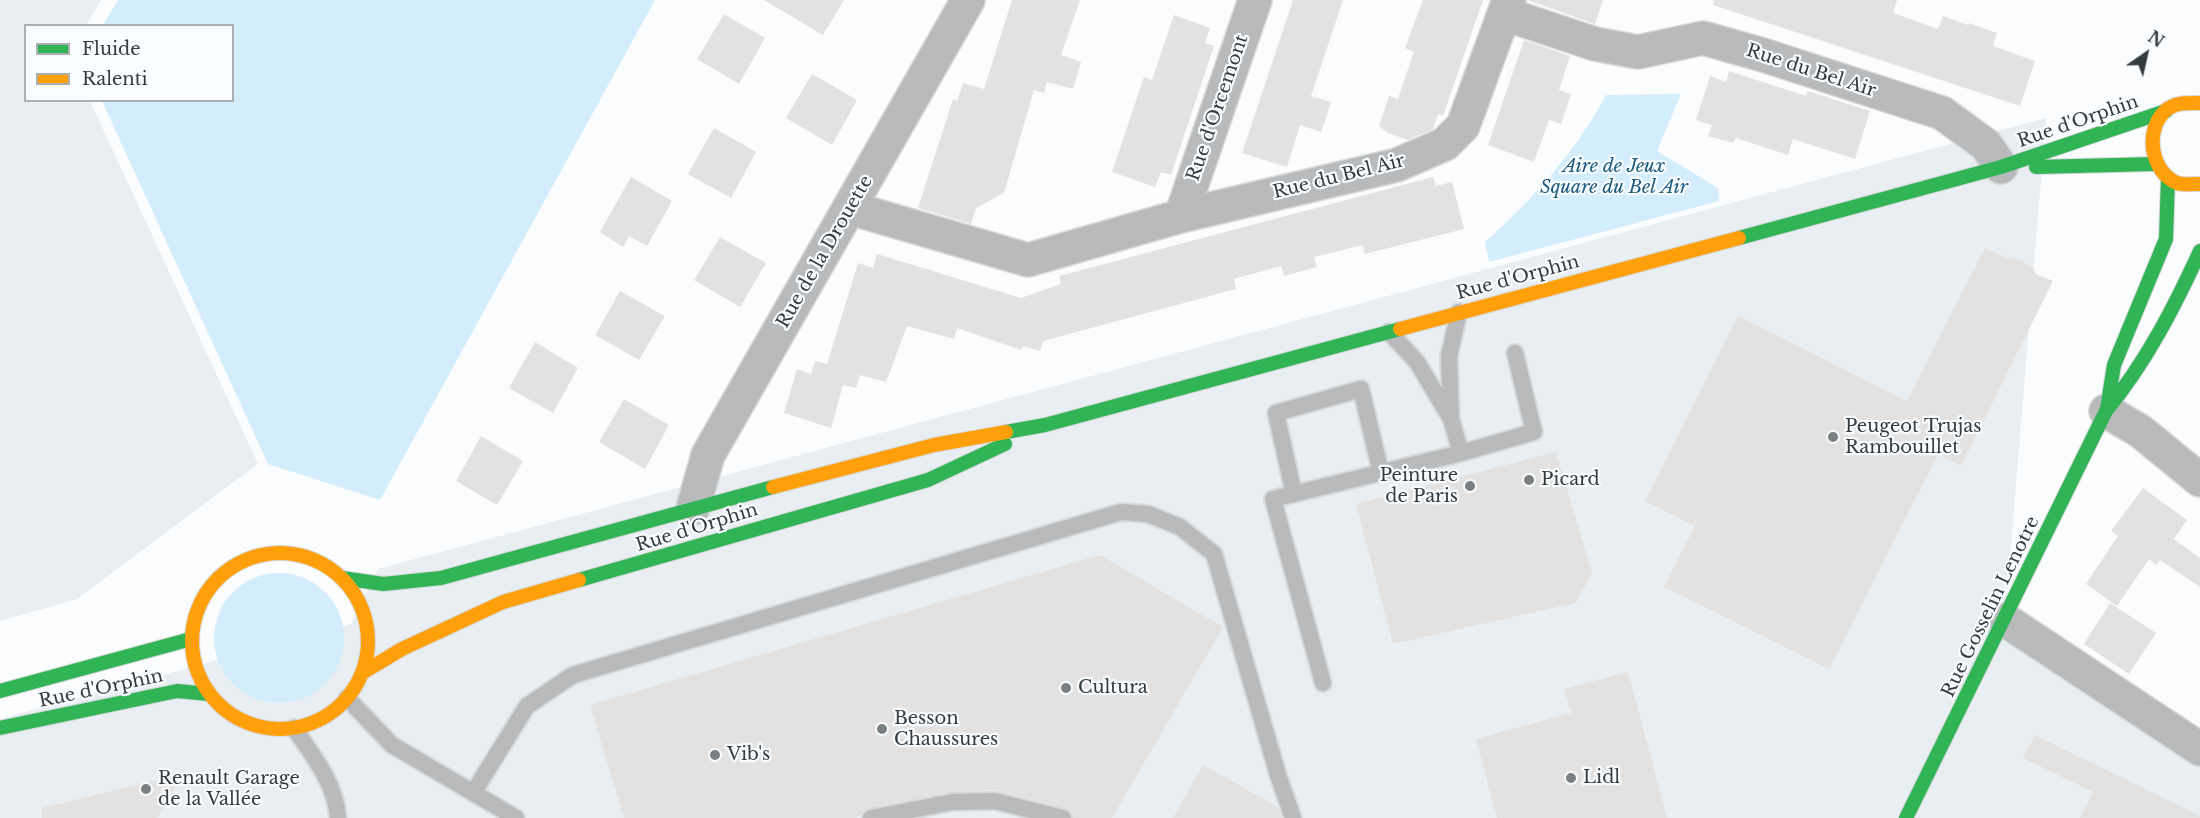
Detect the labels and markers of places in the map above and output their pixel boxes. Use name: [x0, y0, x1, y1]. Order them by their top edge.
place label: Peugeot Trujas Rambouillet: [1845, 416, 1981, 458]
marker: Peugeot Trujas Rambouillet: [1826, 430, 1840, 444]
place label: Peinture de Paris: [1380, 465, 1458, 508]
place label: Picard: [1541, 469, 1600, 491]
marker: Picard: [1522, 473, 1536, 487]
marker: Peinture de Paris: [1463, 479, 1477, 493]
place label: Cultura: [1078, 677, 1148, 699]
marker: Cultura: [1059, 681, 1073, 695]
place label: Besson Chaussures: [894, 708, 998, 750]
marker: Besson Chaussures: [875, 722, 889, 736]
place label: Vib's: [727, 744, 770, 766]
marker: Vib's: [708, 748, 722, 762]
place label: Lidl: [1583, 767, 1620, 789]
place label: Renault Garage de la Vallée: [158, 768, 300, 810]
marker: Lidl: [1564, 771, 1578, 785]
marker: Renault Garage de la Vallée: [139, 782, 153, 796]

